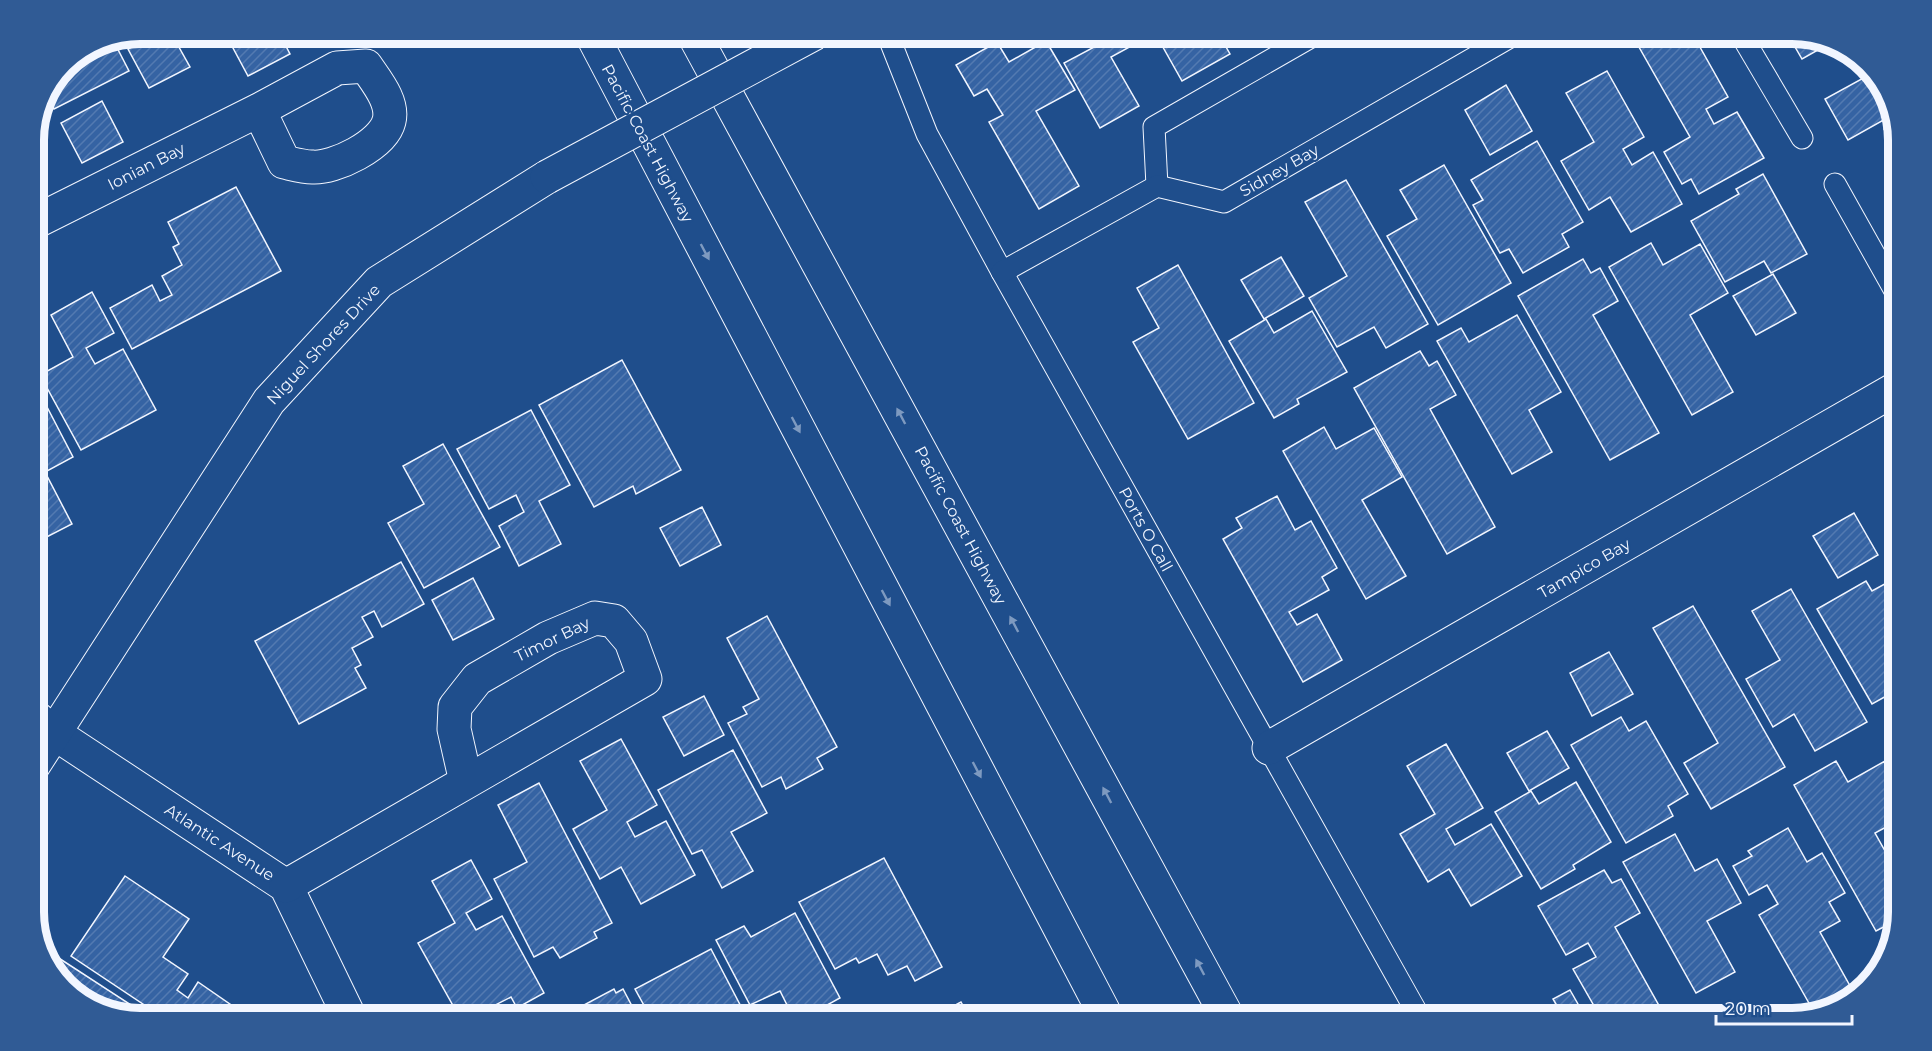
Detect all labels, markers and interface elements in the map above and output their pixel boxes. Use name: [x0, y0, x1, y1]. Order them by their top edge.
street label: Pacific Coast Highway: [598, 61, 697, 226]
street label: Ionian Bay: [104, 139, 188, 194]
street label: Sidney Bay: [1236, 140, 1322, 201]
one-way arrow: [701, 244, 710, 261]
street label: Niguel Shores Drive: [263, 280, 384, 408]
one-way arrow: [896, 407, 906, 424]
one-way arrow: [791, 417, 801, 434]
street label: Pacific Coast Highway: [911, 443, 1010, 608]
street label: Ports O Call: [1115, 484, 1177, 575]
street label: Tampico Bay: [1535, 534, 1634, 602]
one-way arrow: [882, 589, 891, 606]
street label: Timor Bay: [512, 613, 593, 666]
one-way arrow: [1009, 615, 1019, 632]
one-way arrow: [972, 762, 982, 779]
one-way arrow: [1102, 786, 1112, 803]
street label: Atlantic Avenue: [161, 800, 278, 885]
one-way arrow: [1195, 958, 1205, 975]
scale bar: [1716, 988, 1852, 1026]
text: 20 m: [1725, 998, 1771, 1020]

